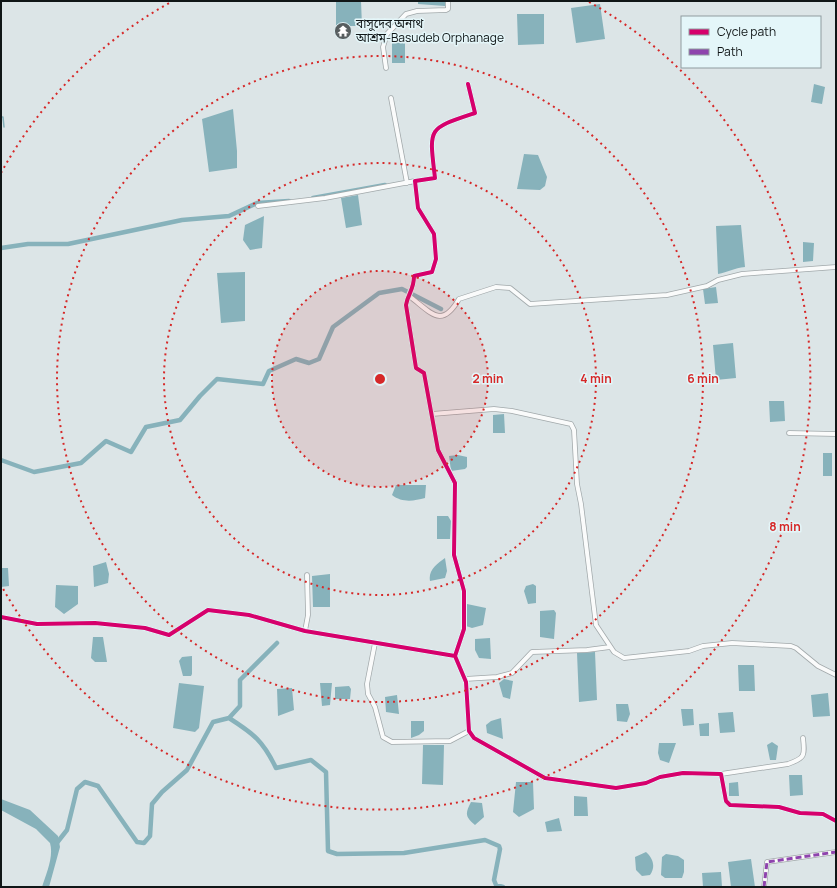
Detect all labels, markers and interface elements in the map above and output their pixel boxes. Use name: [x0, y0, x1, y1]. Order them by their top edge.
place label: বাসুদেব অনাথ আশ্রম-Basudeb Orphanage: [355, 15, 504, 46]
legend: [681, 16, 821, 68]
temple icon: বাসুদেব অনাথ আশ্রম-Basudeb Orphanage: [333, 21, 353, 41]
text: Cycle path: [717, 23, 776, 40]
text: Path: [717, 43, 743, 60]
text: 2 min: [472, 370, 504, 387]
text: 4 min: [580, 370, 612, 387]
text: 6 min: [687, 370, 719, 387]
centre of rings: [373, 372, 387, 386]
text: 8 min: [769, 518, 801, 535]

